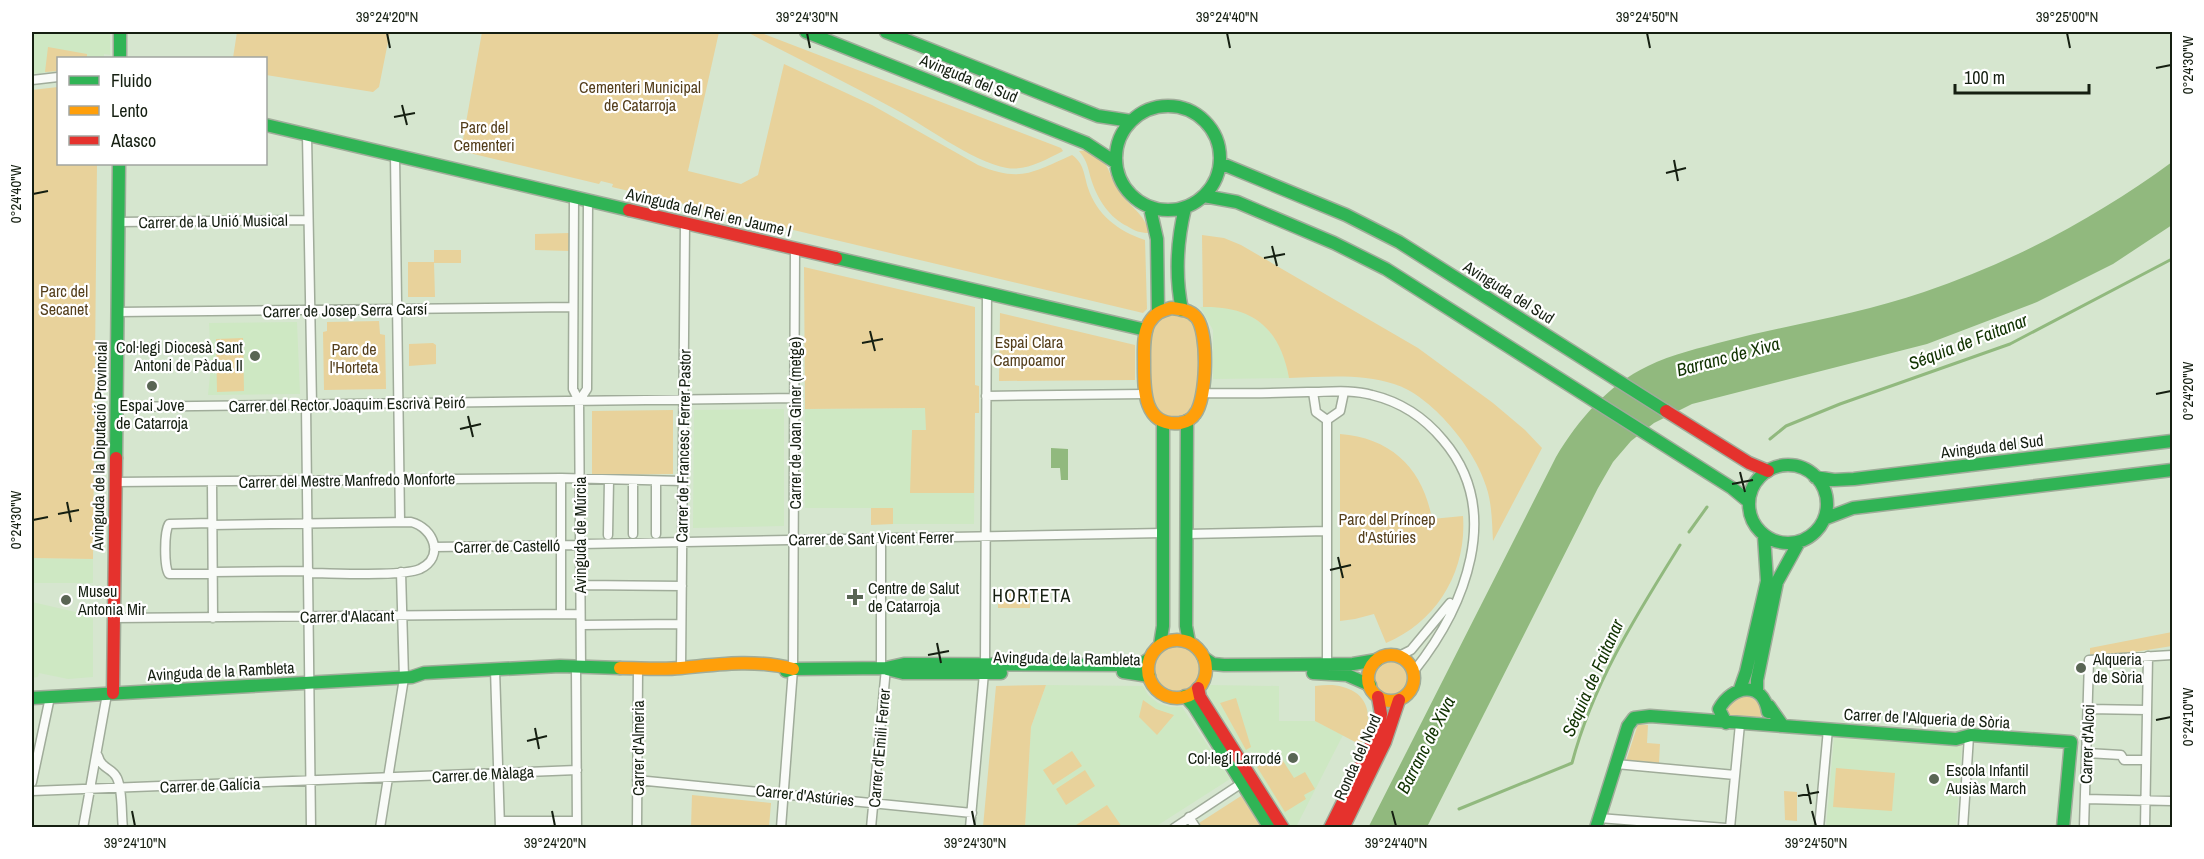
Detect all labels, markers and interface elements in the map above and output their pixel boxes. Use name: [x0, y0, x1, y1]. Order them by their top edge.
text: 39°24'20"N: [356, 6, 418, 27]
text: 39°24'30"N: [776, 6, 838, 27]
text: 39°24'40"N: [1196, 6, 1258, 27]
text: 39°24'50"N: [1616, 6, 1678, 27]
text: 39°25'00"N: [2036, 6, 2098, 27]
text: 0°24'30"W: [2177, 35, 2198, 94]
street label: Avinguda del Sud: [916, 48, 1021, 108]
legend: [57, 57, 267, 165]
scale bar: [1955, 57, 2088, 95]
text: 100 m: [1964, 65, 2005, 90]
text: Fluido: [111, 68, 152, 93]
park label: Cementeri Municipal de Catarroja: [579, 76, 701, 116]
text: Lento: [111, 98, 148, 123]
park label: Parc del Cementeri: [453, 116, 515, 156]
text: Atasco: [110, 128, 156, 153]
text: 0°24'40"W: [5, 164, 26, 223]
street label: Avinguda del Rei en Jaume I: [623, 182, 794, 242]
street label: Carrer de la Unió Musical: [138, 209, 288, 233]
street label: Avinguda del Sud: [1458, 255, 1559, 329]
park label: Parc del Secanet: [40, 280, 88, 320]
street label: Carrer de Josep Serra Carsí: [262, 298, 428, 322]
water label: Séquia de Faitanar: [1905, 307, 2032, 376]
park label: Espai Clara Campoamor: [993, 331, 1066, 371]
water label: Barranc de Xiva: [1674, 331, 1782, 382]
place label: Col·legi Diocesà Sant Antoni de Pàdua II: [116, 336, 243, 376]
street label: Carrer de Joan Giner (metge): [784, 337, 806, 509]
park label: Parc de l'Horteta: [330, 338, 379, 378]
street label: Avinguda de la Diputació Provincial: [86, 341, 112, 552]
marker: Col·legi Diocesà Sant Antoni de Pàdua II: [248, 349, 262, 363]
street label: Carrer de Francesc Ferrer Pastor: [670, 349, 696, 543]
text: 0°24'20"W: [2177, 361, 2198, 420]
marker: Espai Jove de Catarroja: [145, 379, 159, 393]
street label: Carrer del Rector Joaquim Escrivà Peiró: [228, 391, 466, 417]
place label: Espai Jove de Catarroja: [116, 394, 189, 434]
street label: Avinguda del Sud: [1938, 429, 2045, 463]
street label: Carrer del Mestre Manfredo Monforte: [239, 467, 455, 493]
street label: Avinguda de Múrcia: [569, 476, 591, 595]
text: 0°24'30"W: [5, 490, 26, 549]
park label: Parc del Príncep d'Astúries: [1339, 508, 1436, 548]
street label: Carrer de Sant Vicent Ferrer: [788, 526, 955, 550]
street label: Carrer de Castelló: [454, 534, 560, 558]
place label: Centre de Salut de Catarroja: [868, 577, 960, 617]
place label: Museu Antonia Mir: [77, 580, 146, 620]
district label: HORTETA: [992, 583, 1072, 608]
marker: Centre de Salut de Catarroja: [846, 588, 864, 606]
marker: Museu Antonia Mir: [59, 593, 73, 607]
street label: Carrer d'Alacant: [300, 604, 395, 628]
water label: Séquia de Faitanar: [1556, 614, 1630, 740]
street label: Avinguda de la Rambleta: [992, 646, 1141, 670]
place label: Alqueria de Sòria: [2092, 648, 2143, 688]
street label: Avinguda de la Rambleta: [146, 656, 296, 686]
marker: Alqueria de Sòria: [2074, 661, 2088, 675]
street label: Carrer d'Emili Ferrer: [863, 687, 895, 808]
text: 0°24'10"W: [2177, 687, 2198, 746]
water label: Barranc de Xiva: [1390, 692, 1461, 798]
street label: Carrer d'Almeria: [627, 699, 649, 796]
street label: Carrer de l'Alqueria de Sòria: [1843, 703, 2011, 733]
street label: Carrer d'Alcoi: [2075, 704, 2099, 784]
street label: Ronda del Nord: [1328, 711, 1386, 803]
place label: Col·legi Larrodé: [1188, 747, 1281, 769]
marker: Col·legi Larrodé: [1286, 751, 1300, 765]
place label: Escola Infantil Ausiàs March: [1945, 759, 2029, 799]
street label: Carrer de Màlaga: [431, 760, 535, 788]
street label: Carrer de Galícia: [159, 772, 261, 798]
marker: Escola Infantil Ausiàs March: [1927, 772, 1941, 786]
street label: Carrer d'Astúries: [755, 779, 855, 811]
text: 39°24'10"N: [104, 832, 166, 853]
text: 39°24'20"N: [524, 832, 586, 853]
text: 39°24'30"N: [944, 832, 1006, 853]
text: 39°24'40"N: [1365, 832, 1427, 853]
text: 39°24'50"N: [1785, 832, 1847, 853]

